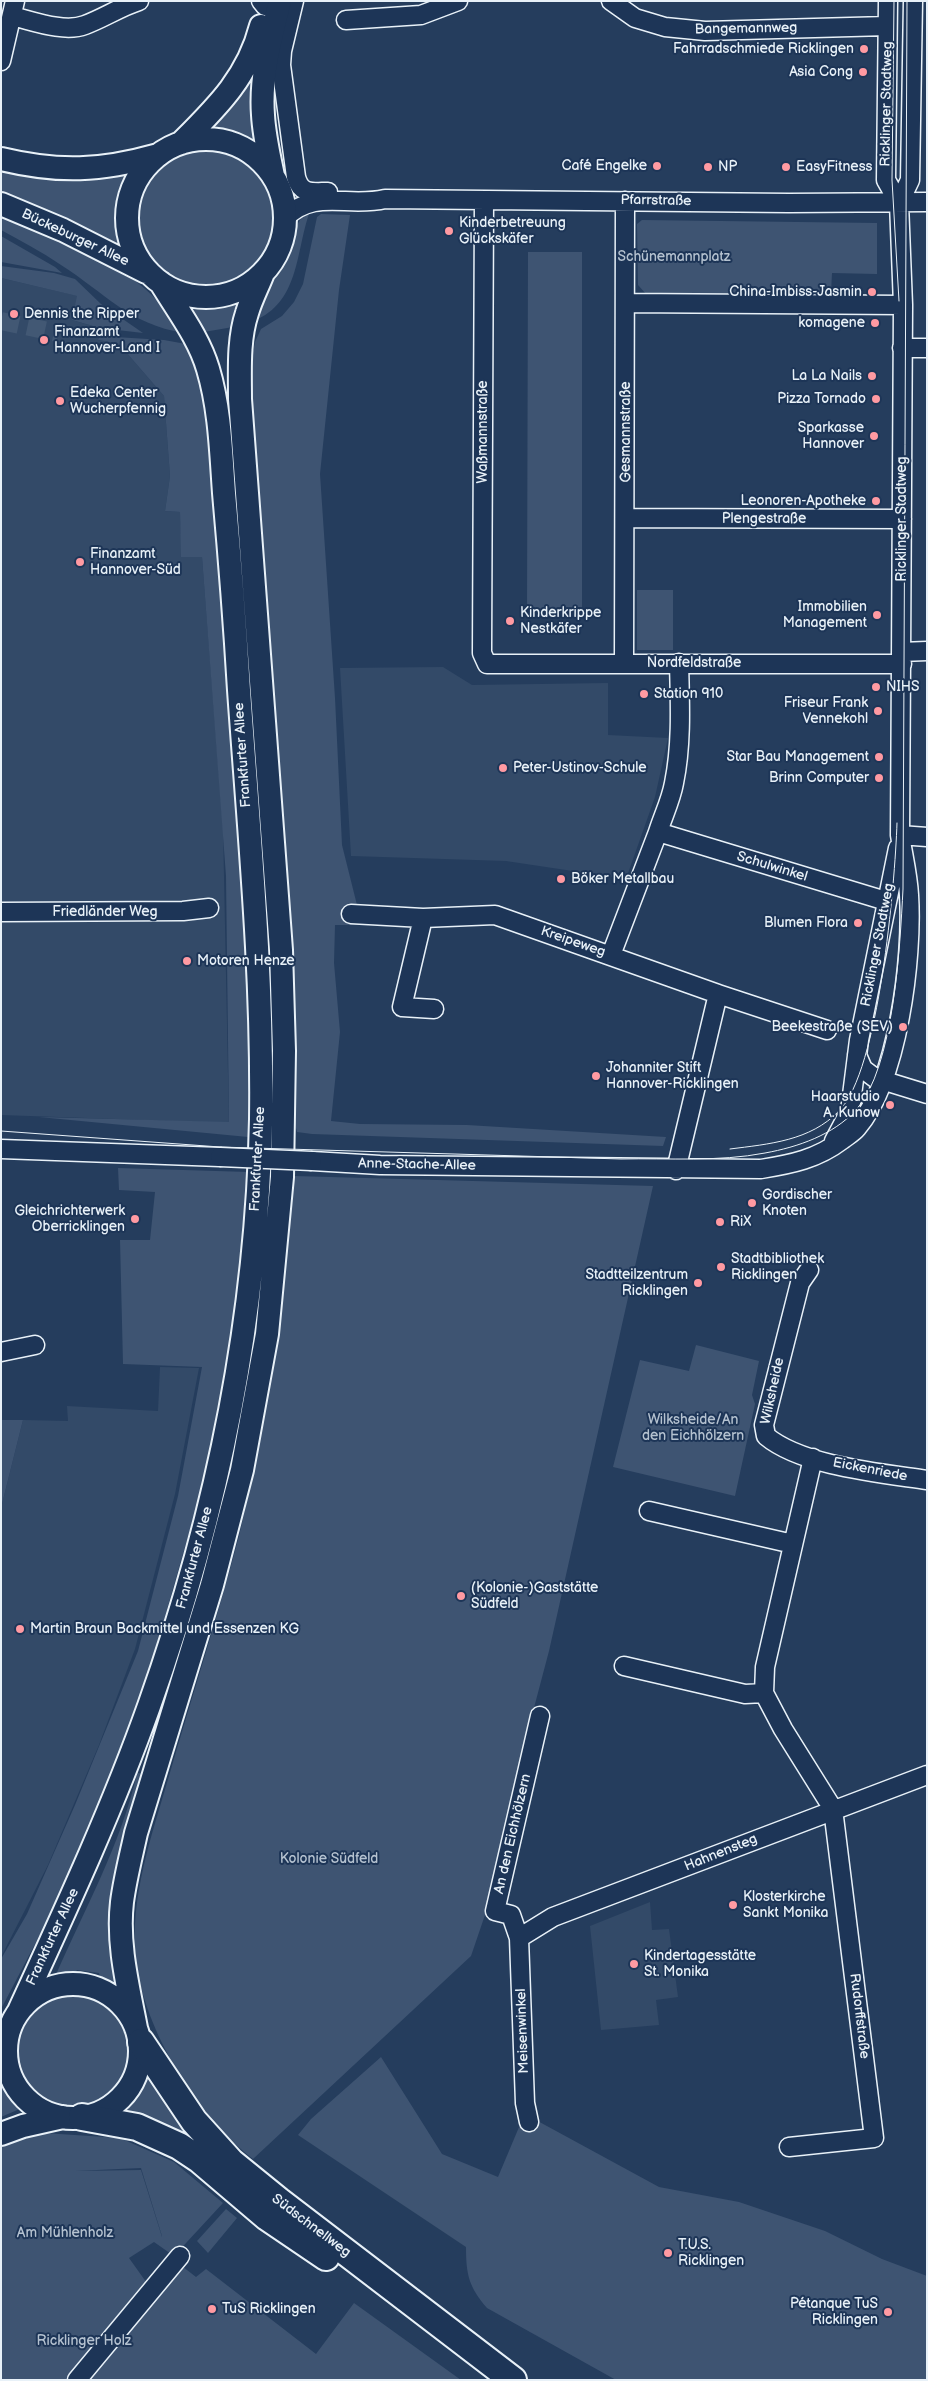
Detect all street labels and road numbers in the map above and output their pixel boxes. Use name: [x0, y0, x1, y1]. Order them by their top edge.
street label: Bangemannweg: [695, 20, 797, 38]
street label: Ricklinger Stadtweg: [878, 41, 896, 167]
street label: Pfarrstraße: [621, 192, 691, 210]
street label: Bückeburger Allee: [19, 206, 131, 270]
street label: Waßmannstraße: [475, 380, 491, 484]
street label: Gesmannstraße: [618, 381, 634, 483]
street label: Ricklinger Stadtweg: [894, 456, 910, 582]
street label: Plengestraße: [722, 511, 806, 527]
street label: Nordfeldstraße: [647, 655, 741, 671]
street label: Frankfurter Allee: [231, 702, 255, 808]
street label: Schulwinkel: [735, 848, 809, 886]
street label: Ricklinger Stadtweg: [858, 882, 898, 1008]
street label: Friedländer Weg: [52, 904, 158, 920]
street label: Kreipeweg: [538, 923, 608, 961]
street label: Frankfurter Allee: [247, 1106, 269, 1212]
street label: Anne-Stache-Allee: [358, 1156, 476, 1174]
street label: Wilksheide: [758, 1356, 788, 1426]
street label: Eickenriede: [831, 1455, 909, 1485]
street label: Frankfurter Allee: [173, 1505, 217, 1611]
street label: An den Eichhölzern: [491, 1772, 535, 1896]
street label: Hahnensteg: [682, 1831, 760, 1875]
street label: Frankfurter Allee: [23, 1886, 83, 1988]
street label: Rudorffstraße: [845, 1972, 873, 2060]
street label: Meisenwinkel: [513, 1988, 533, 2074]
street label: Südschnellweg: [268, 2191, 354, 2261]

